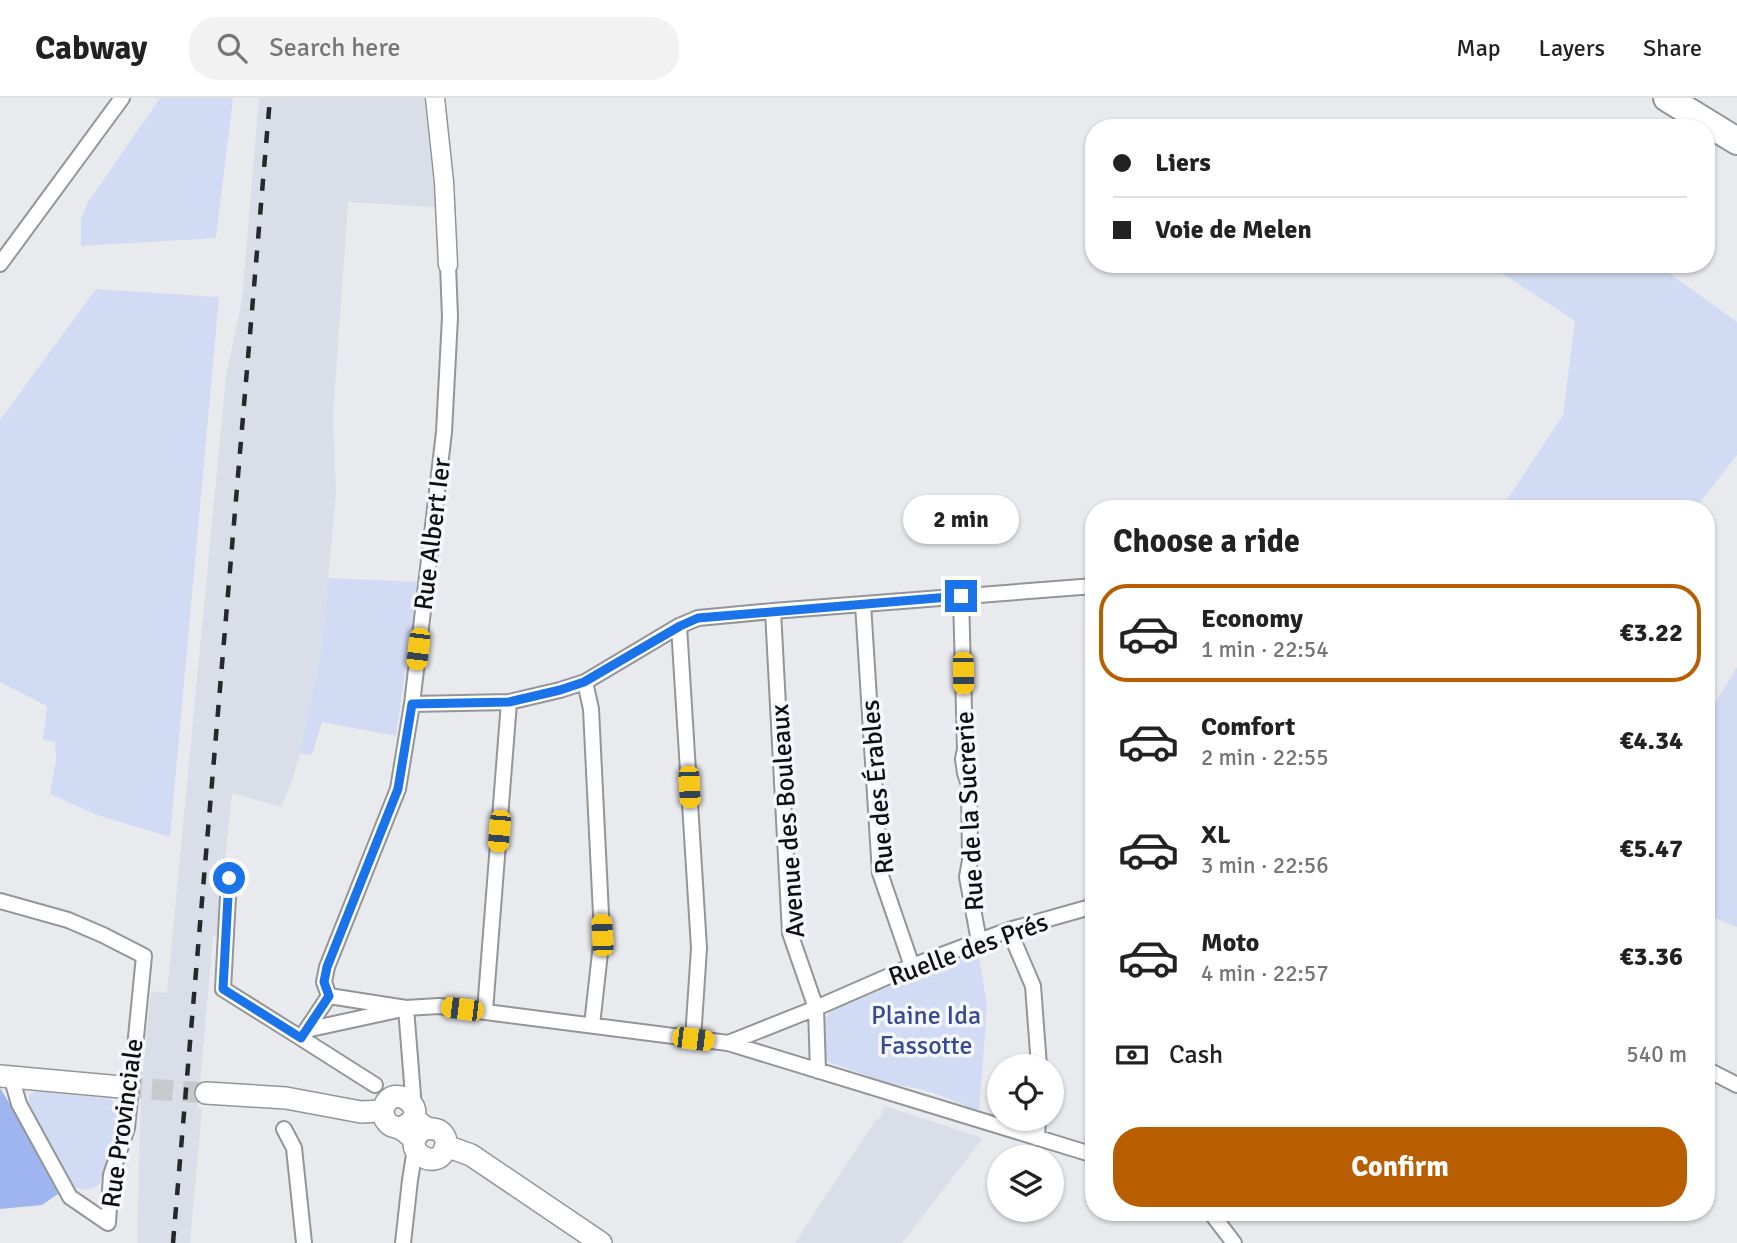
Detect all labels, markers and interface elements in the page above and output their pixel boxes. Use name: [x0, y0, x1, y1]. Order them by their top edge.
search box: [189, 17, 679, 80]
text: Cabway: [35, 28, 147, 69]
icon: search: [213, 29, 251, 67]
text: Search here: [269, 32, 400, 64]
text: Map: [1456, 33, 1501, 63]
text: Layers: [1539, 33, 1605, 63]
text: Share: [1643, 33, 1702, 63]
text: Liers: [1155, 147, 1211, 179]
text: Voie de Melen: [1155, 214, 1312, 246]
street label: Rue Albert Ier: [408, 456, 458, 612]
callout: 2 min: [903, 494, 1019, 544]
text: 2 min: [933, 505, 989, 534]
text: Choose a ride: [1113, 522, 1300, 561]
route end: [945, 580, 977, 612]
icon: car: [1117, 602, 1180, 665]
text: Economy: [1201, 603, 1303, 635]
text: €3.22: [1619, 617, 1683, 649]
car: [406, 627, 431, 671]
text: 1 min · 22:54: [1201, 635, 1329, 664]
car: [953, 652, 974, 694]
street label: Rue des Érables: [854, 699, 902, 875]
street label: Avenue des Bouleaux: [764, 703, 812, 939]
street label: Rue de la Sucrerie: [949, 710, 991, 912]
icon: car: [1117, 710, 1180, 773]
text: Comfort: [1201, 711, 1295, 743]
text: €4.34: [1619, 725, 1683, 757]
text: 2 min · 22:55: [1201, 743, 1329, 772]
car: [678, 765, 701, 809]
car: [487, 809, 512, 853]
icon: car: [1117, 818, 1180, 881]
text: XL: [1201, 819, 1231, 851]
text: €5.47: [1619, 833, 1683, 865]
text: 3 min · 22:56: [1201, 851, 1329, 880]
route start: [213, 862, 245, 894]
street label: Ruelle des Prés: [884, 906, 1052, 994]
car: [591, 913, 614, 957]
icon: car: [1117, 926, 1180, 989]
text: Moto: [1201, 927, 1259, 959]
text: €3.36: [1619, 941, 1683, 973]
text: 4 min · 22:57: [1201, 959, 1329, 988]
car: [440, 996, 485, 1022]
park label: Plaine Ida Fassotte: [871, 1000, 981, 1062]
car: [671, 1026, 716, 1052]
street label: Rue Provinciale: [95, 1036, 151, 1210]
icon: cash: [1113, 1036, 1151, 1074]
text: Cash: [1169, 1039, 1223, 1071]
text: 540 m: [1626, 1040, 1687, 1069]
map controls: [987, 1054, 1064, 1222]
button: locate: [987, 1054, 1064, 1131]
button: Confirm: [1113, 1127, 1687, 1207]
button: layers: [987, 1145, 1064, 1222]

